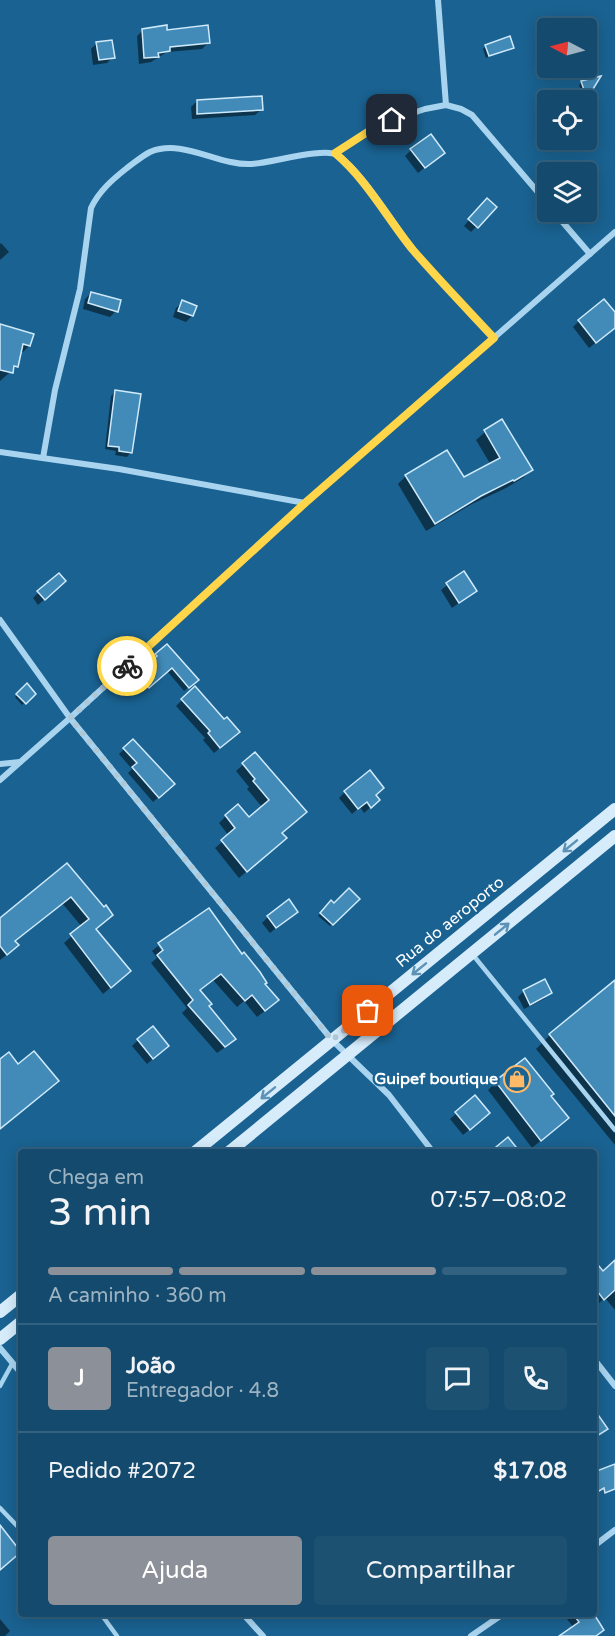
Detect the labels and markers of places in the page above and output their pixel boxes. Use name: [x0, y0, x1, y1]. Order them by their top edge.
pin: [366, 94, 417, 145]
pin: [342, 985, 393, 1036]
shop icon: Guipef boutique: [502, 1064, 532, 1094]
place label: Guipef boutique: [374, 1069, 498, 1089]

